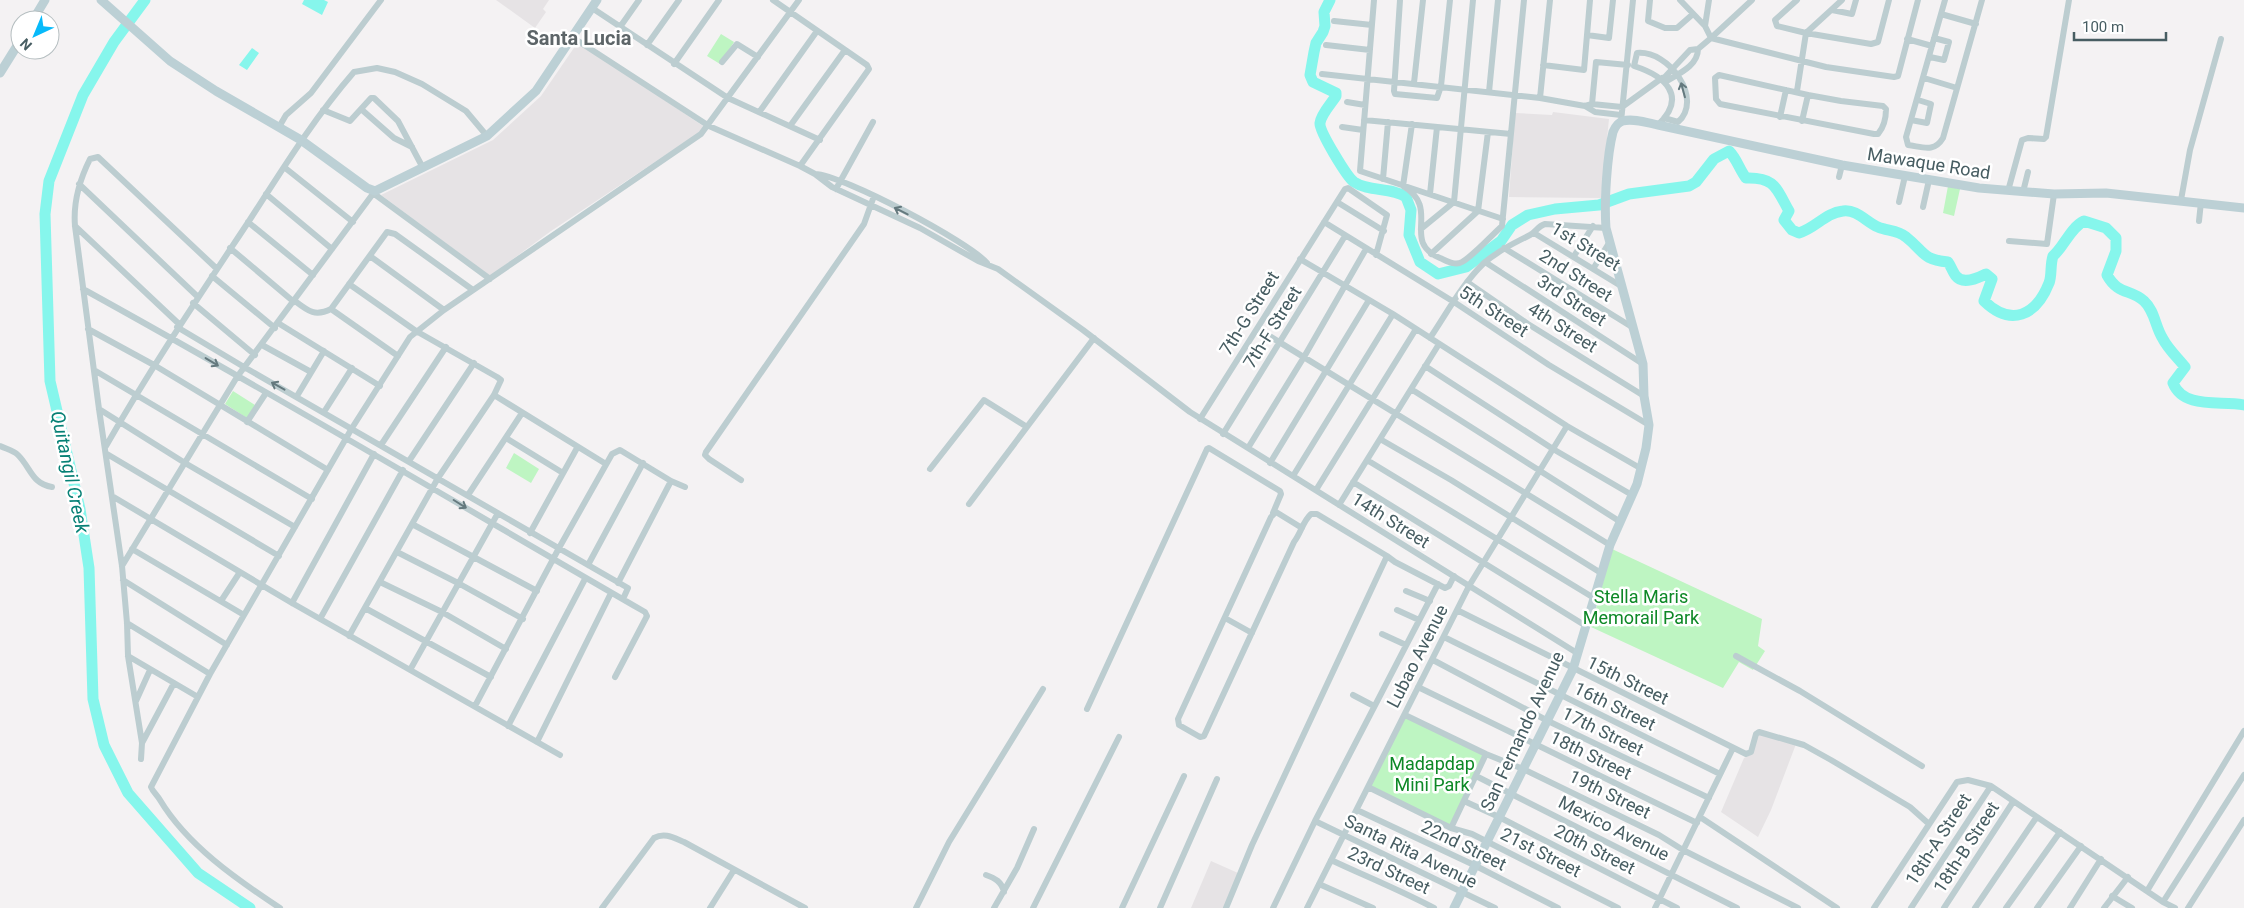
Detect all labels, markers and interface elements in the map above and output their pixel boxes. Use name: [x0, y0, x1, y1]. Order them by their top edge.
north arrow: [10, 10, 60, 60]
scale bar: [2074, 10, 2166, 42]
text: 100 m: [2082, 18, 2124, 36]
district label: Santa Lucia: [527, 26, 632, 50]
text: N: [17, 35, 35, 54]
one-way arrow: [1678, 82, 1688, 98]
street label: Mawaque Road: [1866, 143, 1992, 183]
one-way arrow: [894, 206, 909, 216]
street label: 1st Street: [1547, 217, 1625, 275]
street label: 2nd Street: [1536, 244, 1616, 306]
street label: 7th-G Street: [1215, 267, 1283, 359]
street label: 3rd Street: [1534, 270, 1611, 330]
street label: 5th Street: [1456, 281, 1532, 341]
street label: 7th-F Street: [1239, 282, 1306, 372]
street label: 4th Street: [1524, 297, 1602, 357]
one-way arrow: [205, 358, 219, 368]
one-way arrow: [271, 381, 286, 391]
water label: Quitangil Creek: [46, 409, 94, 536]
street label: 14th Street: [1348, 488, 1434, 552]
one-way arrow: [452, 499, 466, 509]
park label: Stella Maris Memorail Park: [1583, 586, 1700, 628]
street label: Lubao Avenue: [1382, 601, 1452, 711]
street label: San Fernando Avenue: [1476, 648, 1568, 814]
street label: 15th Street: [1584, 651, 1672, 709]
street label: 16th Street: [1571, 677, 1659, 735]
street label: 17th Street: [1559, 702, 1647, 760]
street label: 18th Street: [1547, 726, 1635, 784]
park label: Madapdap Mini Park: [1389, 753, 1475, 795]
street label: 19th Street: [1566, 765, 1654, 823]
street label: 18th-A Street: [1901, 789, 1975, 889]
street label: Mexico Avenue: [1555, 791, 1673, 865]
street label: 18th-B Street: [1929, 798, 2003, 896]
street label: Santa Rita Avenue: [1341, 810, 1481, 892]
street label: 22nd Street: [1418, 815, 1510, 875]
street label: 20th Street: [1551, 820, 1639, 878]
street label: 21st Street: [1497, 823, 1585, 881]
street label: 23rd Street: [1345, 842, 1434, 898]

